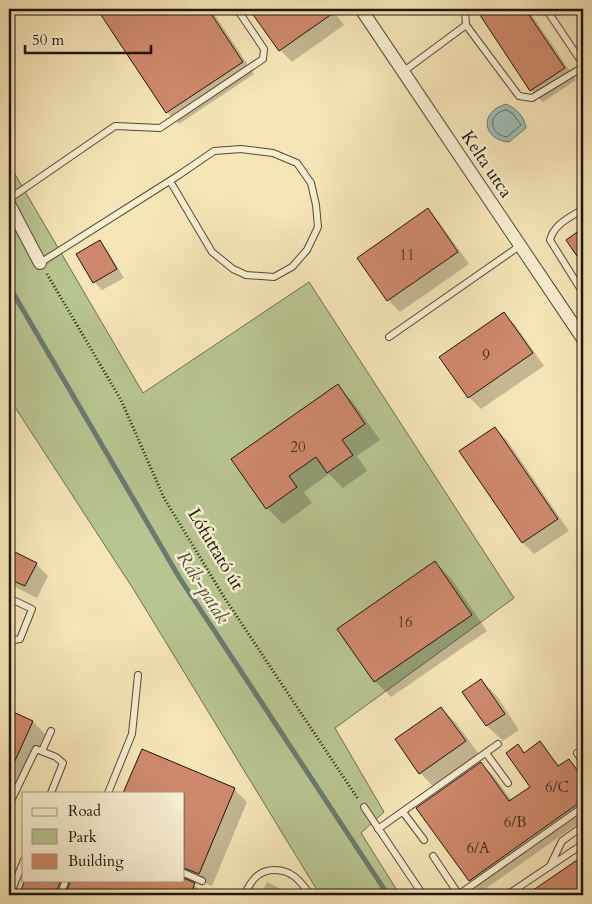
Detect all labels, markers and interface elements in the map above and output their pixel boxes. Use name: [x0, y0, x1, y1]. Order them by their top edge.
scale bar: [25, 22, 151, 54]
text: 50 m: [32, 30, 64, 50]
street label: Kelta utca: [455, 126, 518, 203]
house number: 11: [399, 245, 415, 265]
house number: 9: [482, 345, 490, 365]
house number: 20: [290, 437, 306, 457]
street label: Lófuttató út: [181, 504, 250, 595]
water label: Rák-patak: [171, 546, 236, 629]
house number: 16: [397, 612, 413, 632]
house number: 6/C: [545, 777, 569, 797]
legend: [22, 792, 185, 882]
text: Road: [68, 801, 101, 821]
house number: 6/B: [504, 812, 526, 832]
text: Park: [68, 827, 97, 847]
house number: 6/A: [466, 838, 490, 858]
text: Building: [68, 851, 124, 871]

